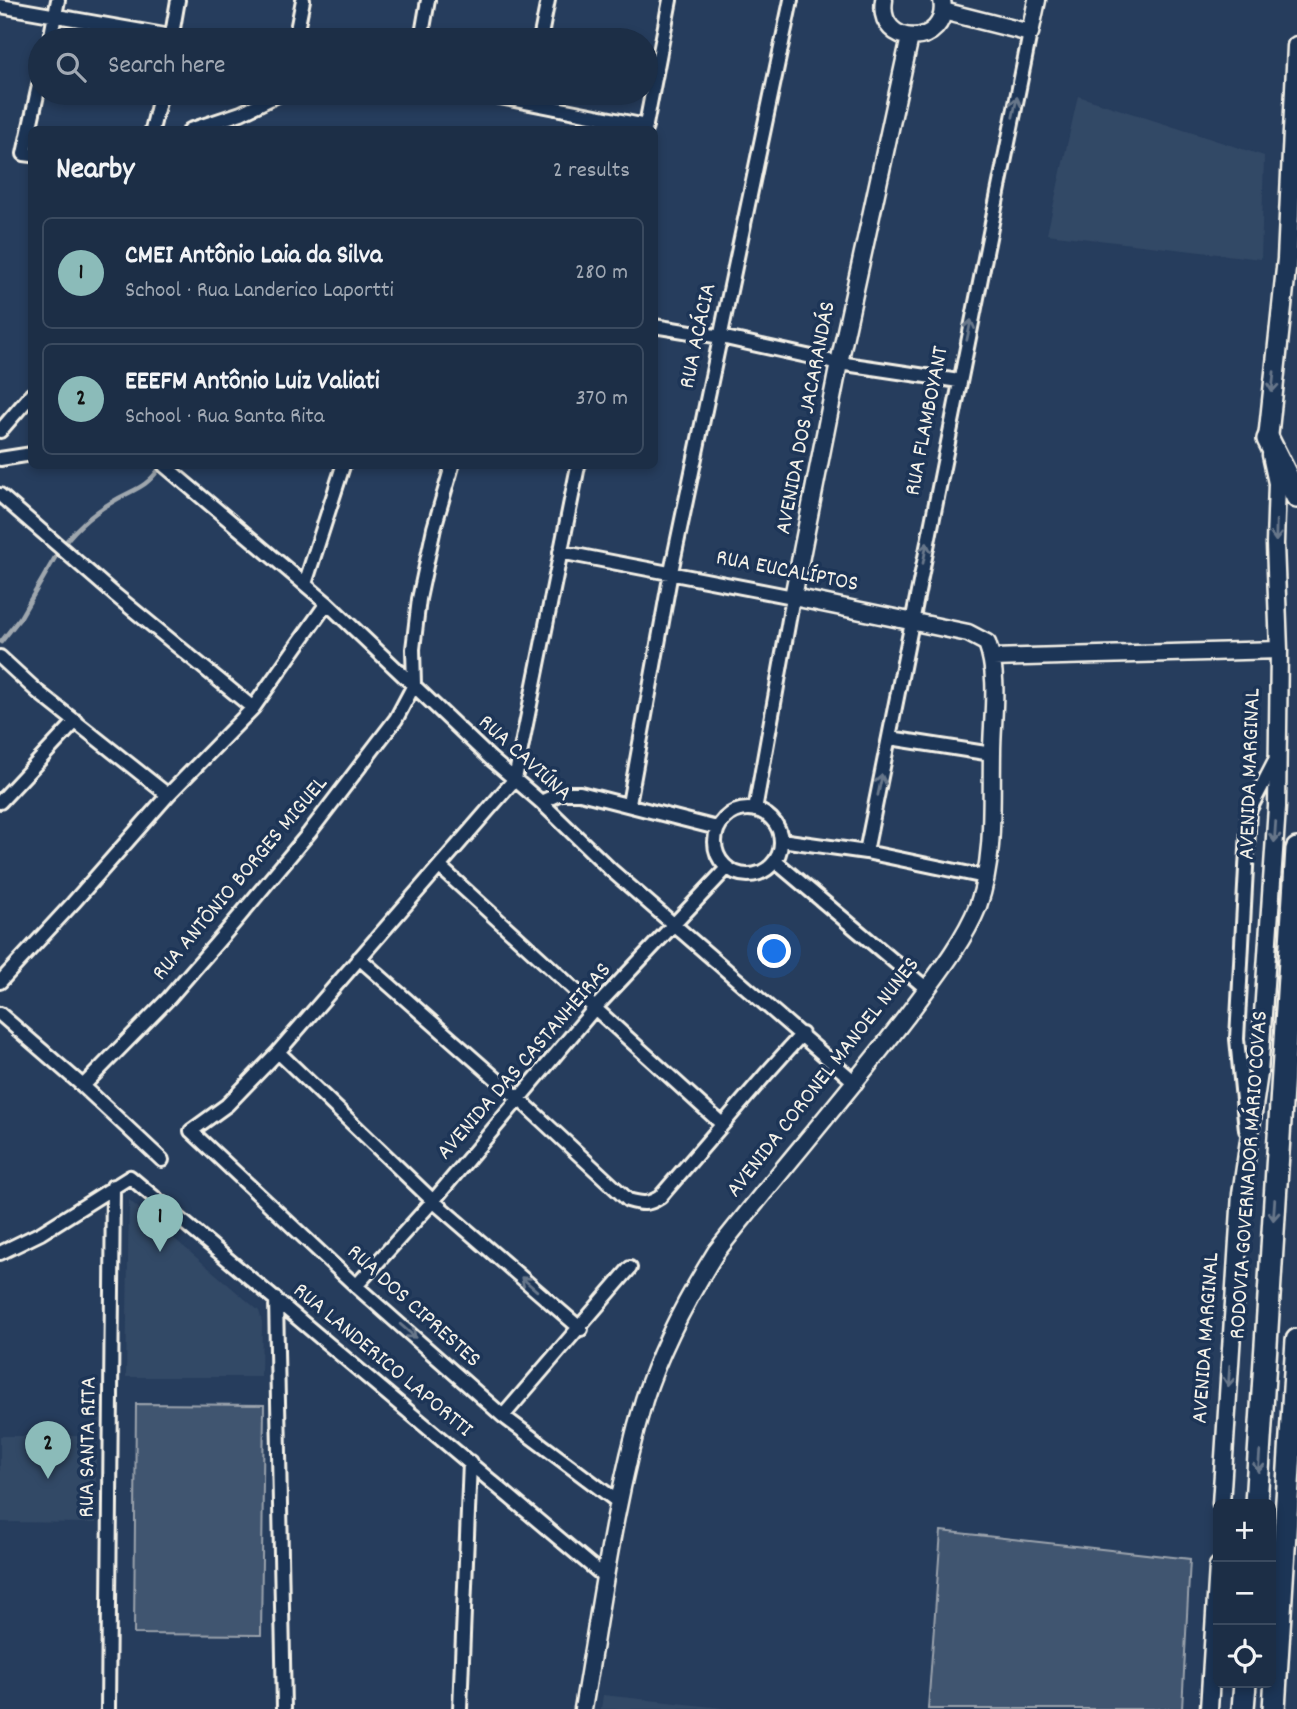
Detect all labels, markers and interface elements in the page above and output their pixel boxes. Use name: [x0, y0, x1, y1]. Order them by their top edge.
search box: [28, 28, 658, 105]
icon: search: [52, 48, 90, 86]
text: Search here: [108, 48, 226, 85]
one-way arrow: [1009, 96, 1023, 119]
text: Nearby: [56, 150, 134, 193]
text: 2 results: [553, 155, 630, 188]
text: CMEI Antônio Laia da Silva: [125, 238, 382, 275]
text: 1: [78, 257, 84, 290]
text: 280 m: [575, 257, 628, 290]
text: School · Rua Landerico Laportti: [125, 275, 394, 308]
street label: RUA ACÁCIA: [672, 280, 726, 392]
street label: AVENIDA DOS JACARANDÁS: [768, 299, 846, 537]
one-way arrow: [963, 319, 977, 342]
street label: RUA FLAMBOYANT: [897, 344, 959, 498]
text: EEEFM Antônio Luiz Valiati: [125, 364, 380, 401]
one-way arrow: [1266, 371, 1279, 393]
text: 2: [76, 383, 86, 416]
text: 370 m: [575, 383, 628, 416]
text: School · Rua Santa Rita: [125, 401, 325, 434]
one-way arrow: [1269, 519, 1282, 542]
street label: RUA EUCALÍPTOS: [713, 542, 861, 602]
one-way arrow: [919, 542, 932, 565]
street label: AVENIDA MARGINAL: [1232, 687, 1271, 860]
street label: RUA CAVIÚNA: [470, 708, 578, 810]
street label: RUA ANTÔNIO BORGES MIGUEL: [145, 769, 337, 989]
one-way arrow: [874, 774, 888, 797]
one-way arrow: [1268, 820, 1281, 843]
your location: [757, 934, 791, 968]
street label: AVENIDA CORONEL MANOEL NUNES: [719, 951, 929, 1205]
street label: AVENIDA DAS CASTANHEIRAS: [430, 956, 620, 1168]
street label: RODOVIA GOVERNADOR MÁRIO COVAS: [1222, 1010, 1278, 1340]
pin: 1: [137, 1194, 183, 1252]
one-way arrow: [1268, 1198, 1281, 1221]
street label: RUA DOS CIPRESTES: [338, 1237, 488, 1377]
street label: AVENIDA MARGINAL: [1185, 1251, 1229, 1425]
street label: RUA LANDERICO LAPORTTI: [285, 1276, 479, 1446]
one-way arrow: [520, 1276, 538, 1292]
one-way arrow: [398, 1323, 416, 1339]
one-way arrow: [1222, 1364, 1235, 1387]
street label: RUA SANTA RITA: [71, 1376, 107, 1518]
pin: 2: [25, 1421, 71, 1479]
one-way arrow: [1252, 1450, 1265, 1473]
map controls: [1213, 1499, 1276, 1688]
button: +: [1213, 1499, 1276, 1562]
button: −: [1213, 1562, 1276, 1625]
button: locate: [1213, 1625, 1276, 1688]

